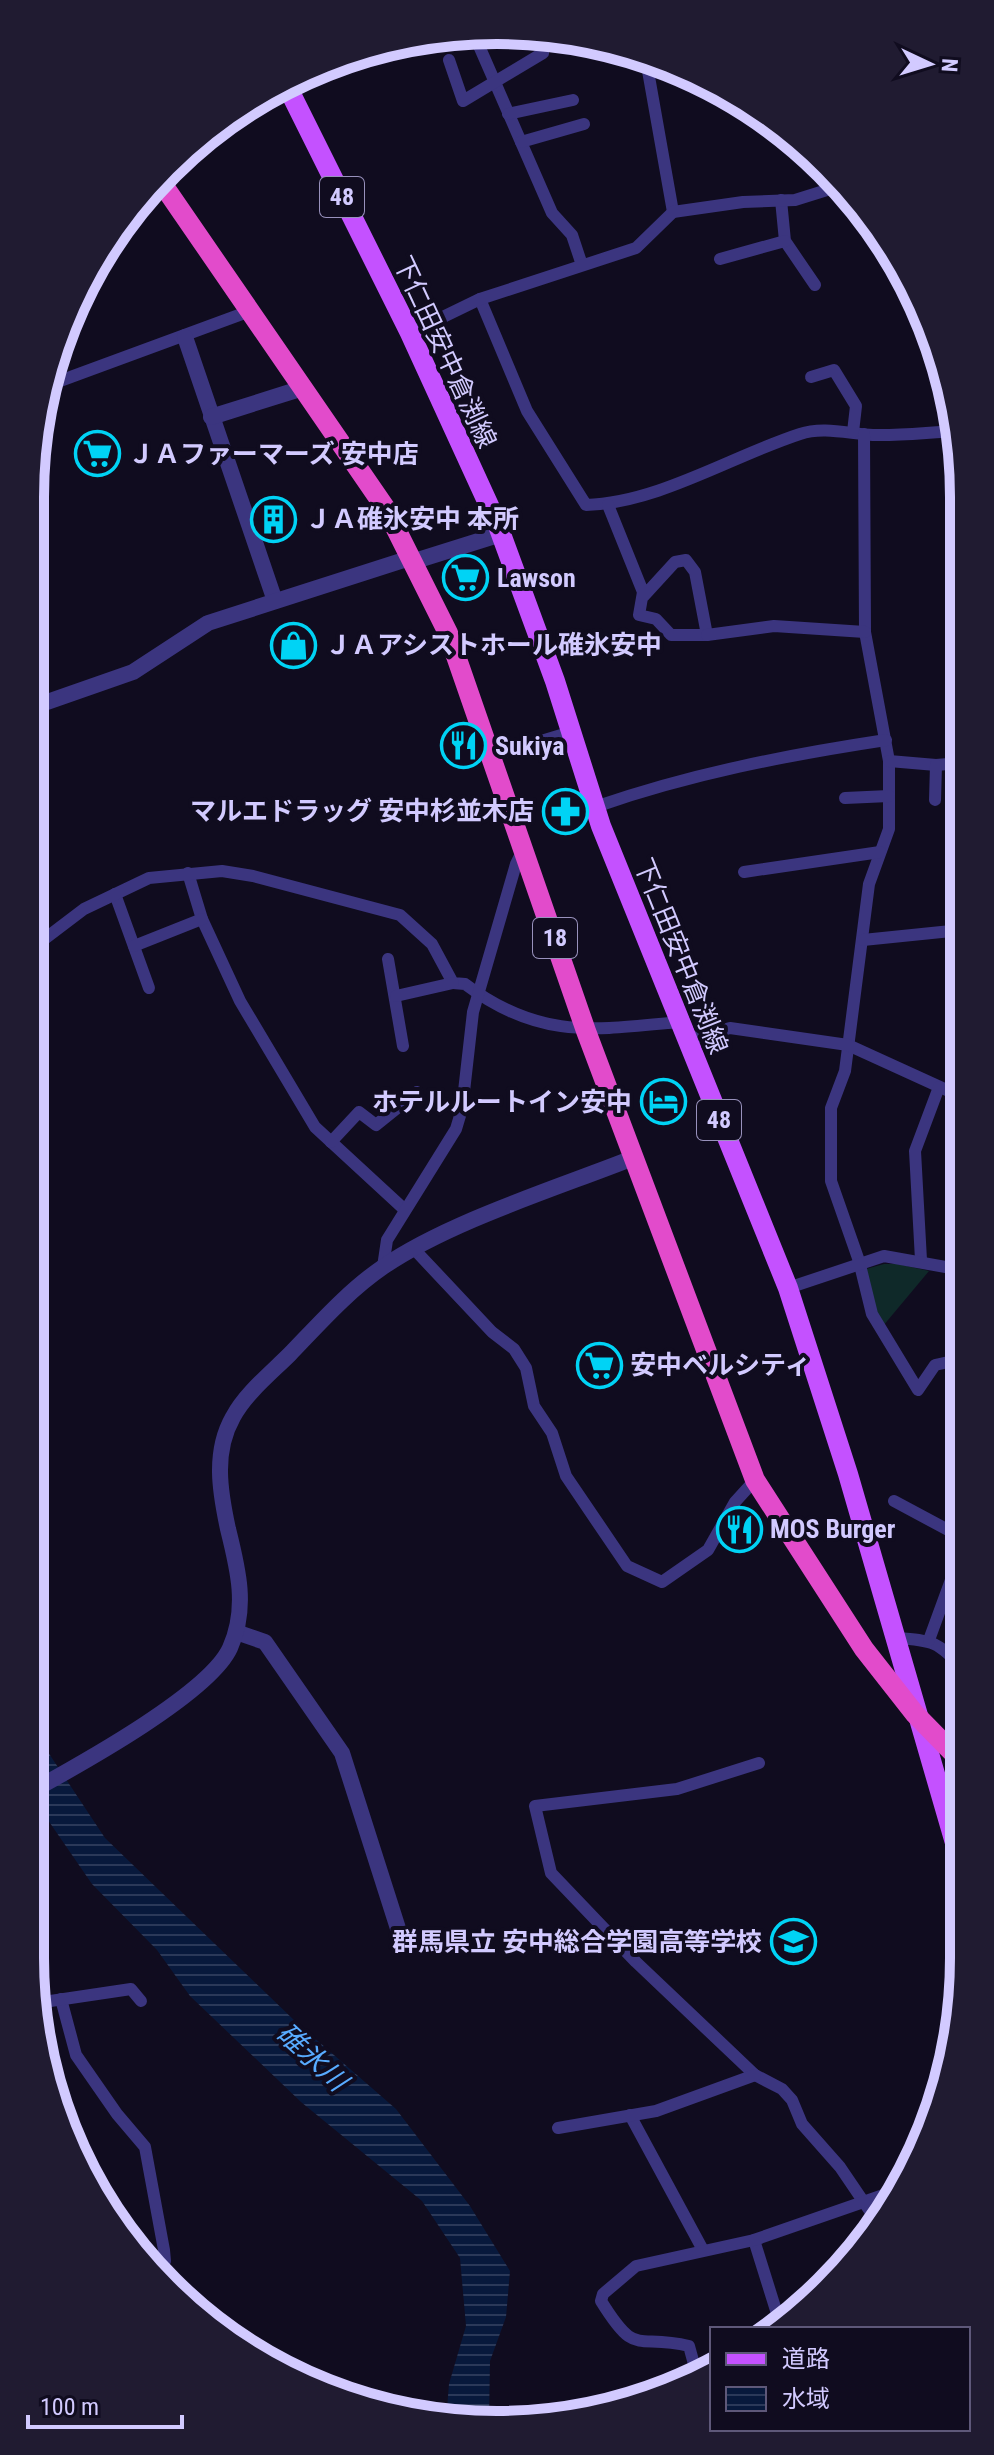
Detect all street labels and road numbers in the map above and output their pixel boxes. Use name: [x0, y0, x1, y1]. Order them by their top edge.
road number: 48: [320, 177, 364, 217]
street label: 下仁田安中倉渕線: [387, 251, 503, 453]
street label: 下仁田安中倉渕線: [628, 854, 734, 1058]
road number: 18: [533, 918, 577, 958]
road number: 48: [697, 1100, 741, 1140]

